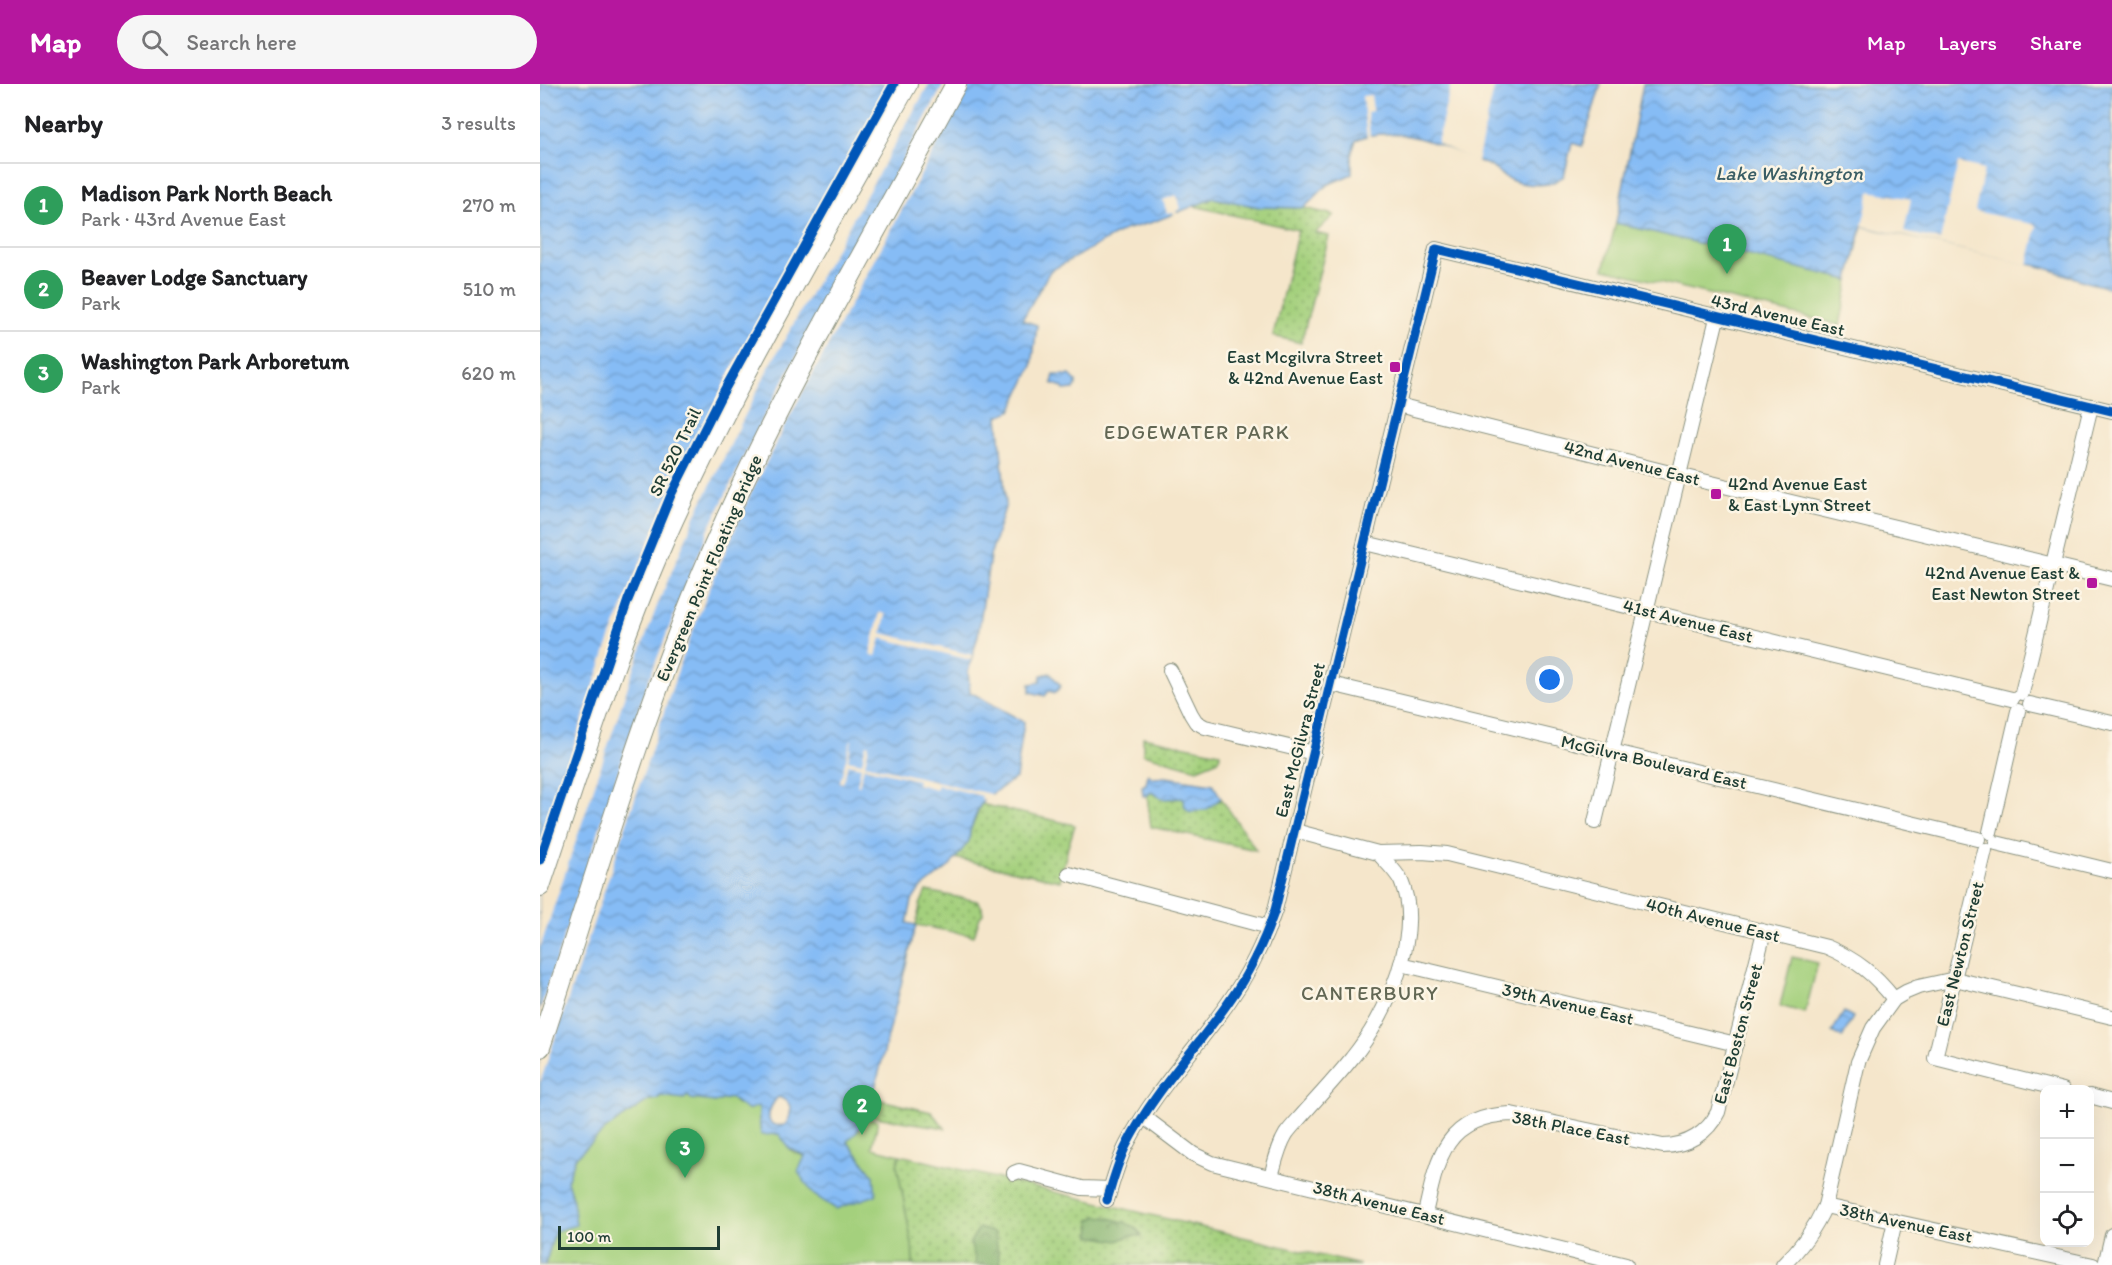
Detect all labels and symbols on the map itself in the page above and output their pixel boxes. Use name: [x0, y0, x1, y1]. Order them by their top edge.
water label: Lake Washington: [1715, 161, 1863, 185]
pin: 1: [1708, 224, 1746, 274]
street label: 43rd Avenue East: [1709, 289, 1847, 341]
place label: East Mcgilvra Street & 42nd Avenue East: [1227, 346, 1383, 389]
marker: East Mcgilvra Street & 42nd Avenue East: [1388, 360, 1402, 374]
street label: SR 520 Trail: [644, 404, 706, 500]
district label: EDGEWATER PARK: [1104, 420, 1290, 444]
street label: 42nd Avenue East: [1562, 435, 1703, 491]
street label: Evergreen Point Floating Bridge: [651, 451, 767, 685]
place label: 42nd Avenue East & East Lynn Street: [1728, 473, 1871, 516]
marker: 42nd Avenue East & East Lynn Street: [1709, 487, 1723, 501]
place label: 42nd Avenue East & East Newton Street: [1925, 562, 2080, 605]
marker: 42nd Avenue East & East Newton Street: [2085, 576, 2099, 590]
street label: 41st Avenue East: [1621, 594, 1756, 648]
street label: East McGilvra Street: [1270, 660, 1330, 820]
your location: [1535, 665, 1564, 694]
street label: McGilvra Boulevard East: [1559, 730, 1749, 794]
street label: East Newton Street: [1931, 879, 1989, 1029]
street label: 40th Avenue East: [1644, 893, 1782, 947]
street label: East Boston Street: [1709, 961, 1767, 1107]
street label: 39th Avenue East: [1500, 978, 1636, 1030]
district label: CANTERBURY: [1301, 981, 1439, 1005]
pin: 2: [842, 1086, 882, 1135]
street label: 38th Place East: [1510, 1106, 1632, 1150]
pin: 3: [666, 1128, 704, 1178]
street label: 38th Avenue East: [1311, 1176, 1447, 1230]
street label: 38th Avenue East: [1838, 1198, 1975, 1248]
scale bar: [558, 1223, 720, 1250]

